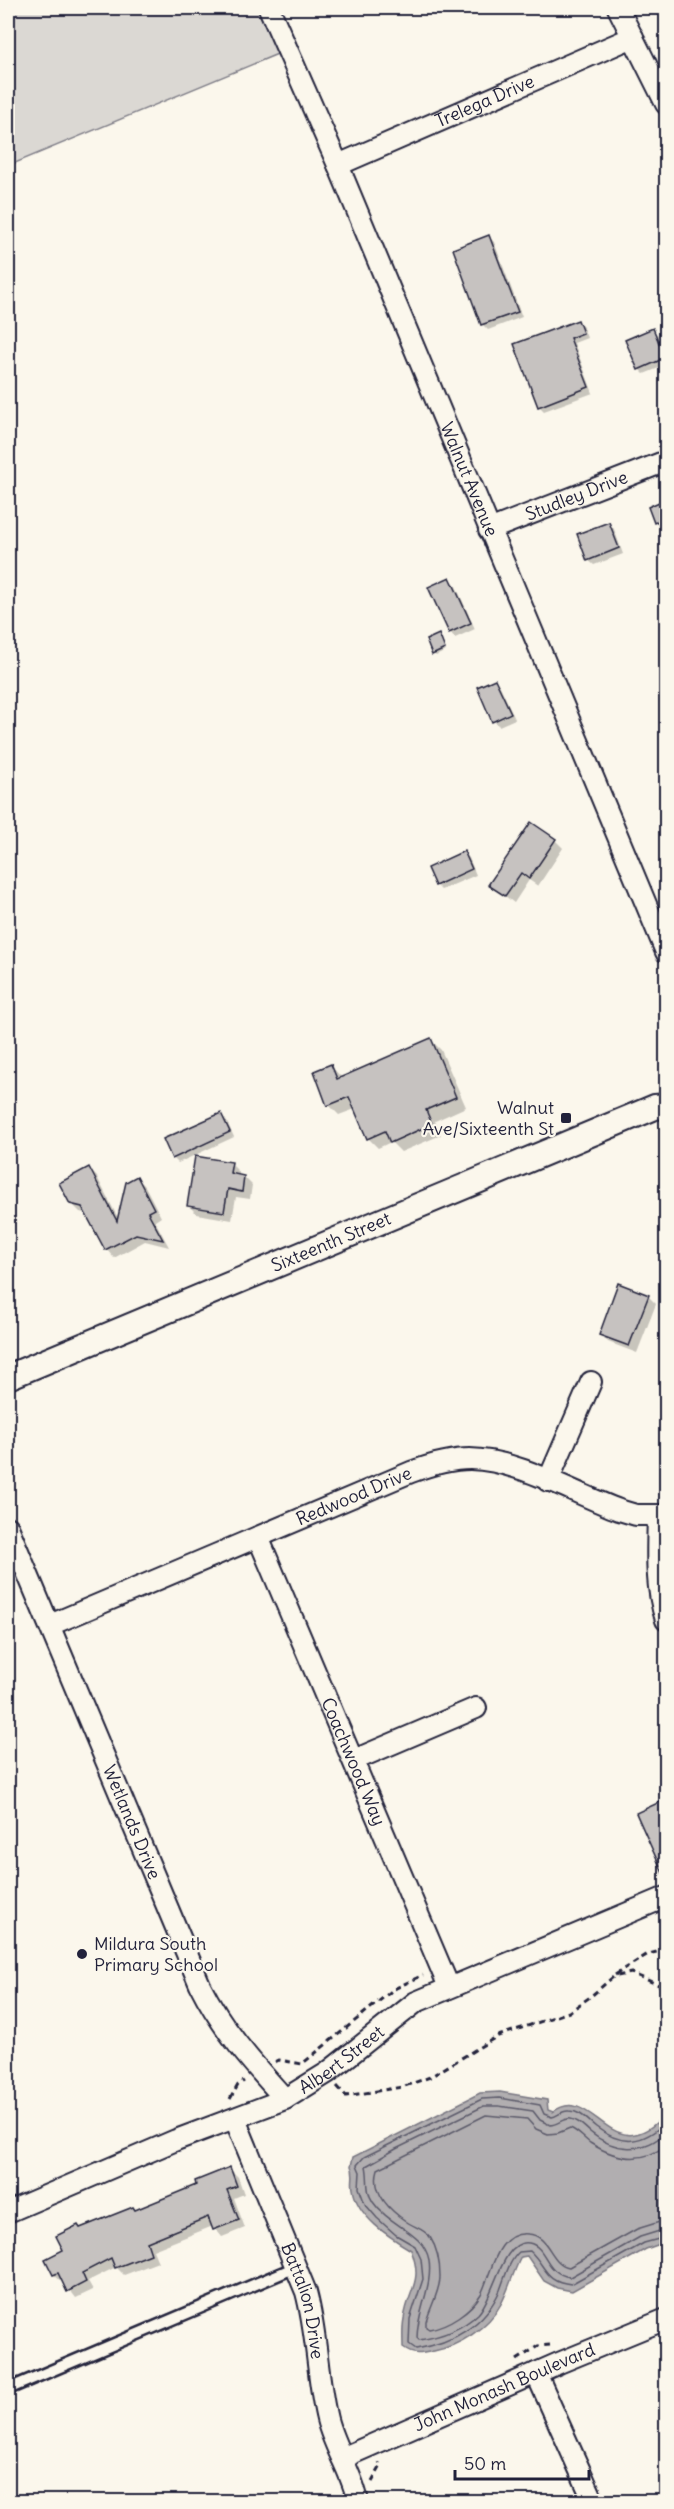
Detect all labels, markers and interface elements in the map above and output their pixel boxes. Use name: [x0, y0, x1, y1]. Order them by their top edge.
street label: Trelega Drive: [432, 69, 538, 132]
street label: Walnut Avenue: [435, 419, 503, 540]
street label: Studley Drive: [522, 465, 631, 526]
place label: Walnut Ave/Sixteenth St: [423, 1096, 554, 1140]
marker: Walnut Ave/Sixteenth St: [559, 1111, 573, 1125]
street label: Sixteenth Street: [268, 1207, 394, 1277]
street label: Redwood Drive: [292, 1461, 415, 1530]
street label: Coachwood Way: [316, 1694, 391, 1829]
street label: Wetlands Drive: [98, 1761, 166, 1883]
place label: Mildura South Primary School: [94, 1932, 218, 1976]
marker: Mildura South Primary School: [75, 1947, 89, 1961]
street label: Albert Street: [294, 2020, 389, 2099]
street label: Battalion Drive: [276, 2239, 329, 2360]
street label: John Monash Boulevard: [410, 2337, 599, 2436]
scale bar: [455, 2443, 588, 2481]
text: 50 m: [464, 2452, 506, 2475]

